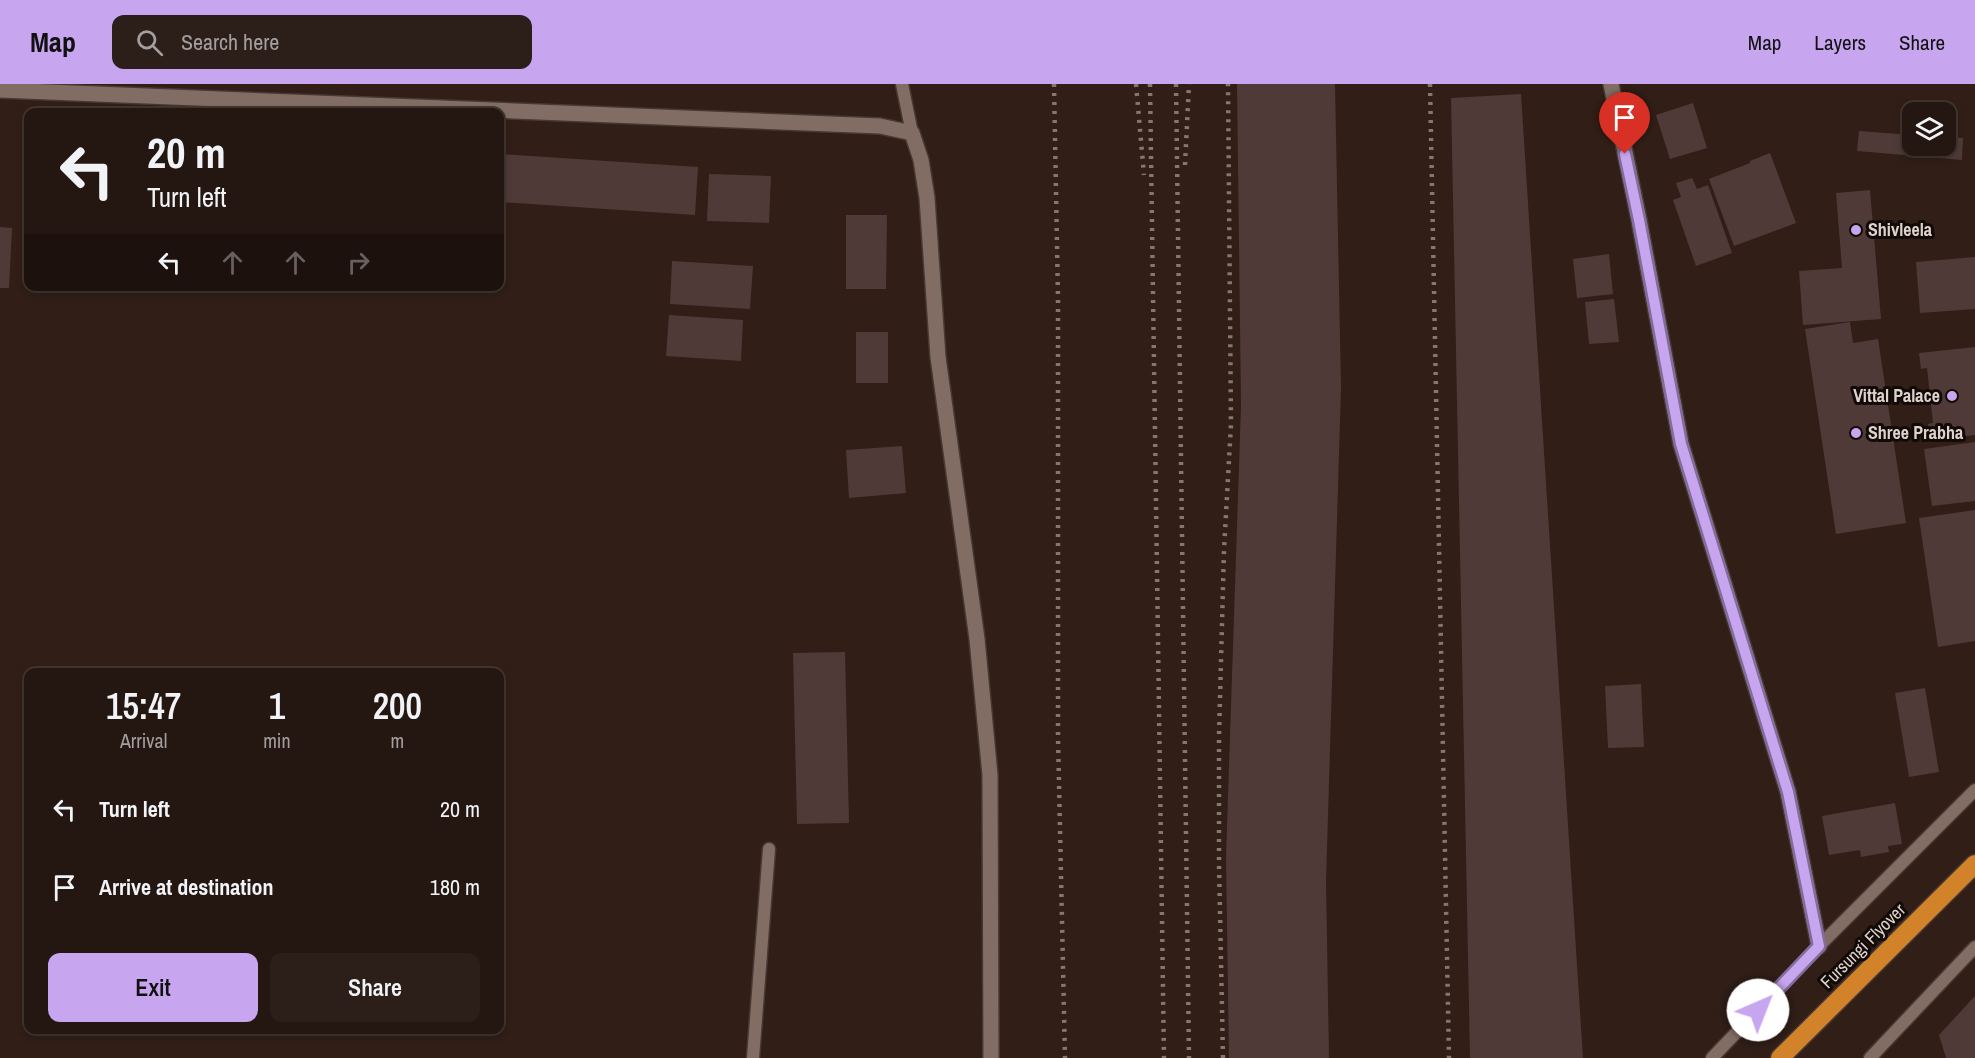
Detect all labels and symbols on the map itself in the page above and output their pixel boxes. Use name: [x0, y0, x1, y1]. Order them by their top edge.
pin: [1599, 92, 1650, 154]
place label: Shivleela: [1868, 217, 1933, 242]
marker: Shivleela: [1849, 223, 1863, 237]
place label: Vittal Palace: [1853, 383, 1940, 408]
marker: Vittal Palace: [1945, 389, 1959, 403]
place label: Shree Prabha: [1868, 420, 1964, 445]
marker: Shree Prabha: [1849, 426, 1863, 440]
street label: Fursungi Flyover: [1815, 898, 1911, 994]
position arrow: [1726, 978, 1790, 1042]

